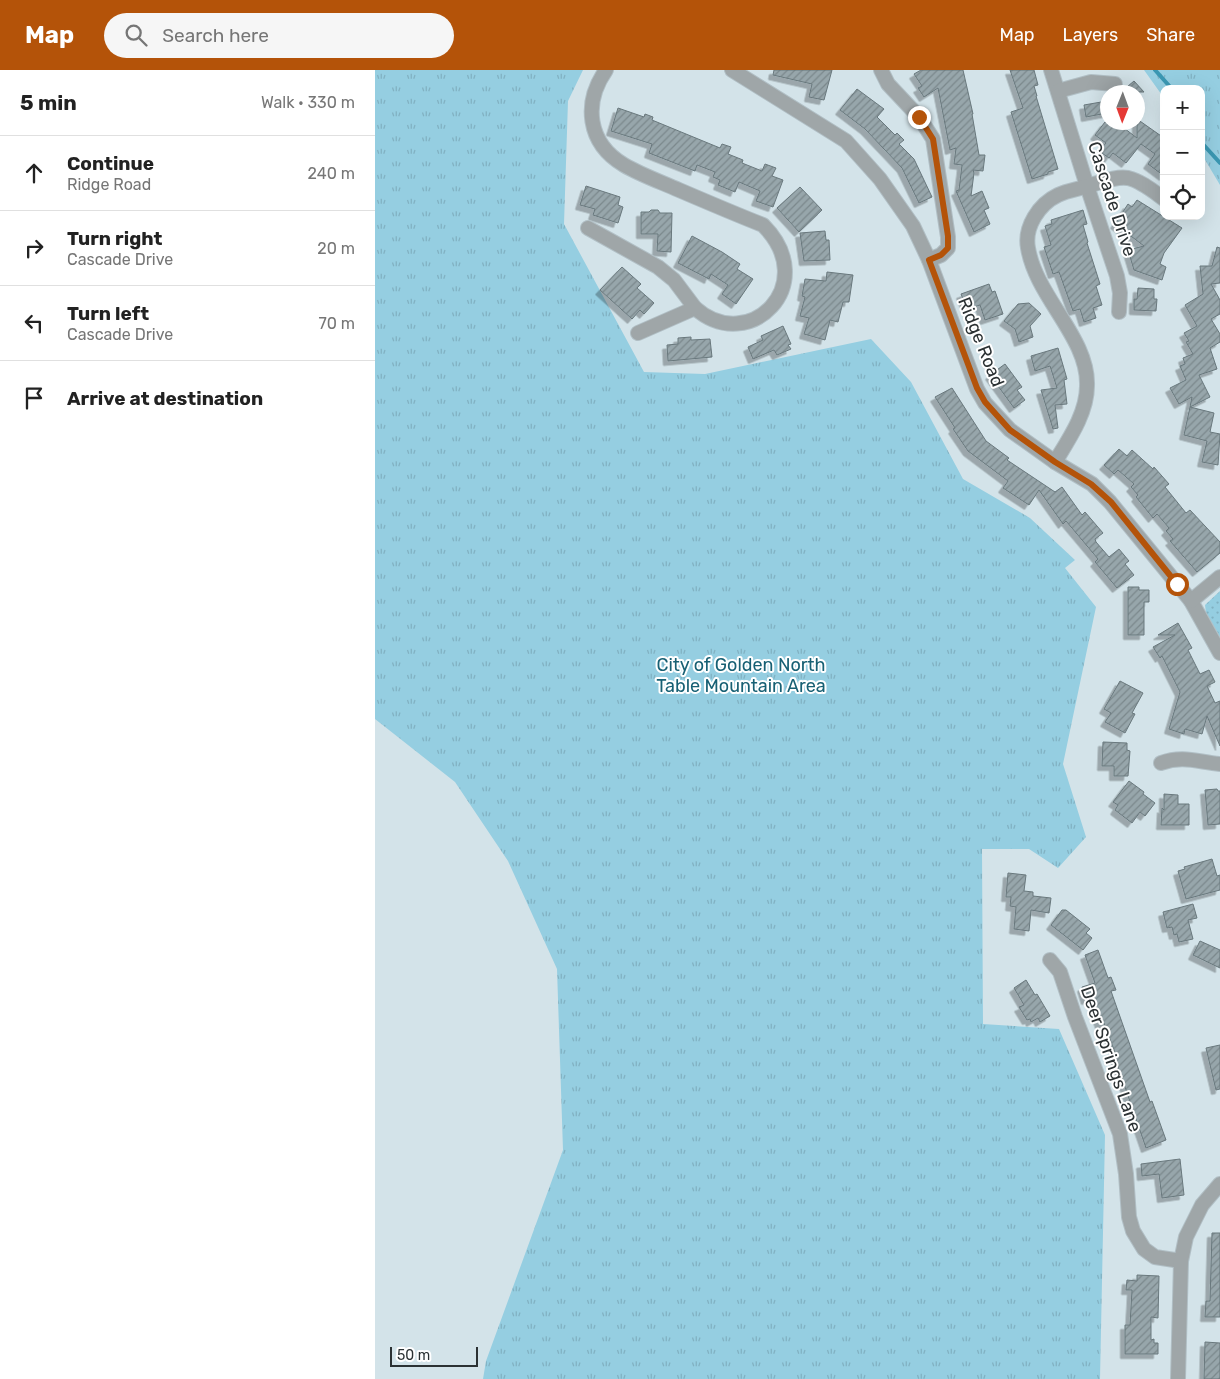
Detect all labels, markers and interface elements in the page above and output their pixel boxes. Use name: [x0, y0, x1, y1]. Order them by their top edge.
search box: [104, 13, 454, 58]
text: Map: [25, 21, 74, 49]
icon: search: [122, 21, 150, 49]
text: Search here: [162, 24, 269, 47]
text: Map: [1000, 24, 1035, 46]
text: Layers: [1063, 24, 1118, 46]
text: Share: [1146, 24, 1195, 46]
north arrow: [1100, 85, 1145, 130]
map controls: [1160, 85, 1205, 220]
button: +: [1160, 85, 1205, 130]
text: 5 min: [20, 90, 77, 115]
text: Walk · 330 m: [261, 93, 355, 112]
route end: [908, 106, 931, 129]
button: −: [1160, 130, 1205, 175]
street label: Cascade Drive: [1083, 139, 1141, 259]
text: Continue: [67, 152, 154, 175]
icon: ahead: [20, 159, 48, 187]
text: 240 m: [308, 164, 355, 183]
text: Ridge Road: [67, 175, 151, 194]
button: locate: [1160, 175, 1205, 220]
text: Turn right: [67, 227, 162, 250]
icon: right: [20, 234, 48, 262]
text: 20 m: [317, 239, 355, 258]
text: Cascade Drive: [67, 250, 173, 269]
street label: Ridge Road: [953, 294, 1009, 390]
text: Turn left: [67, 302, 149, 325]
icon: left: [20, 309, 48, 337]
text: 70 m: [318, 314, 355, 333]
text: Cascade Drive: [67, 325, 173, 344]
icon: arrive: [20, 384, 48, 412]
text: Arrive at destination: [67, 387, 263, 410]
route start: [1166, 573, 1189, 596]
park label: City of Golden North Table Mountain Area: [656, 654, 826, 697]
street label: Deer Springs Lane: [1076, 983, 1146, 1135]
scale bar: [390, 1344, 477, 1367]
text: 50 m: [397, 1347, 430, 1364]

